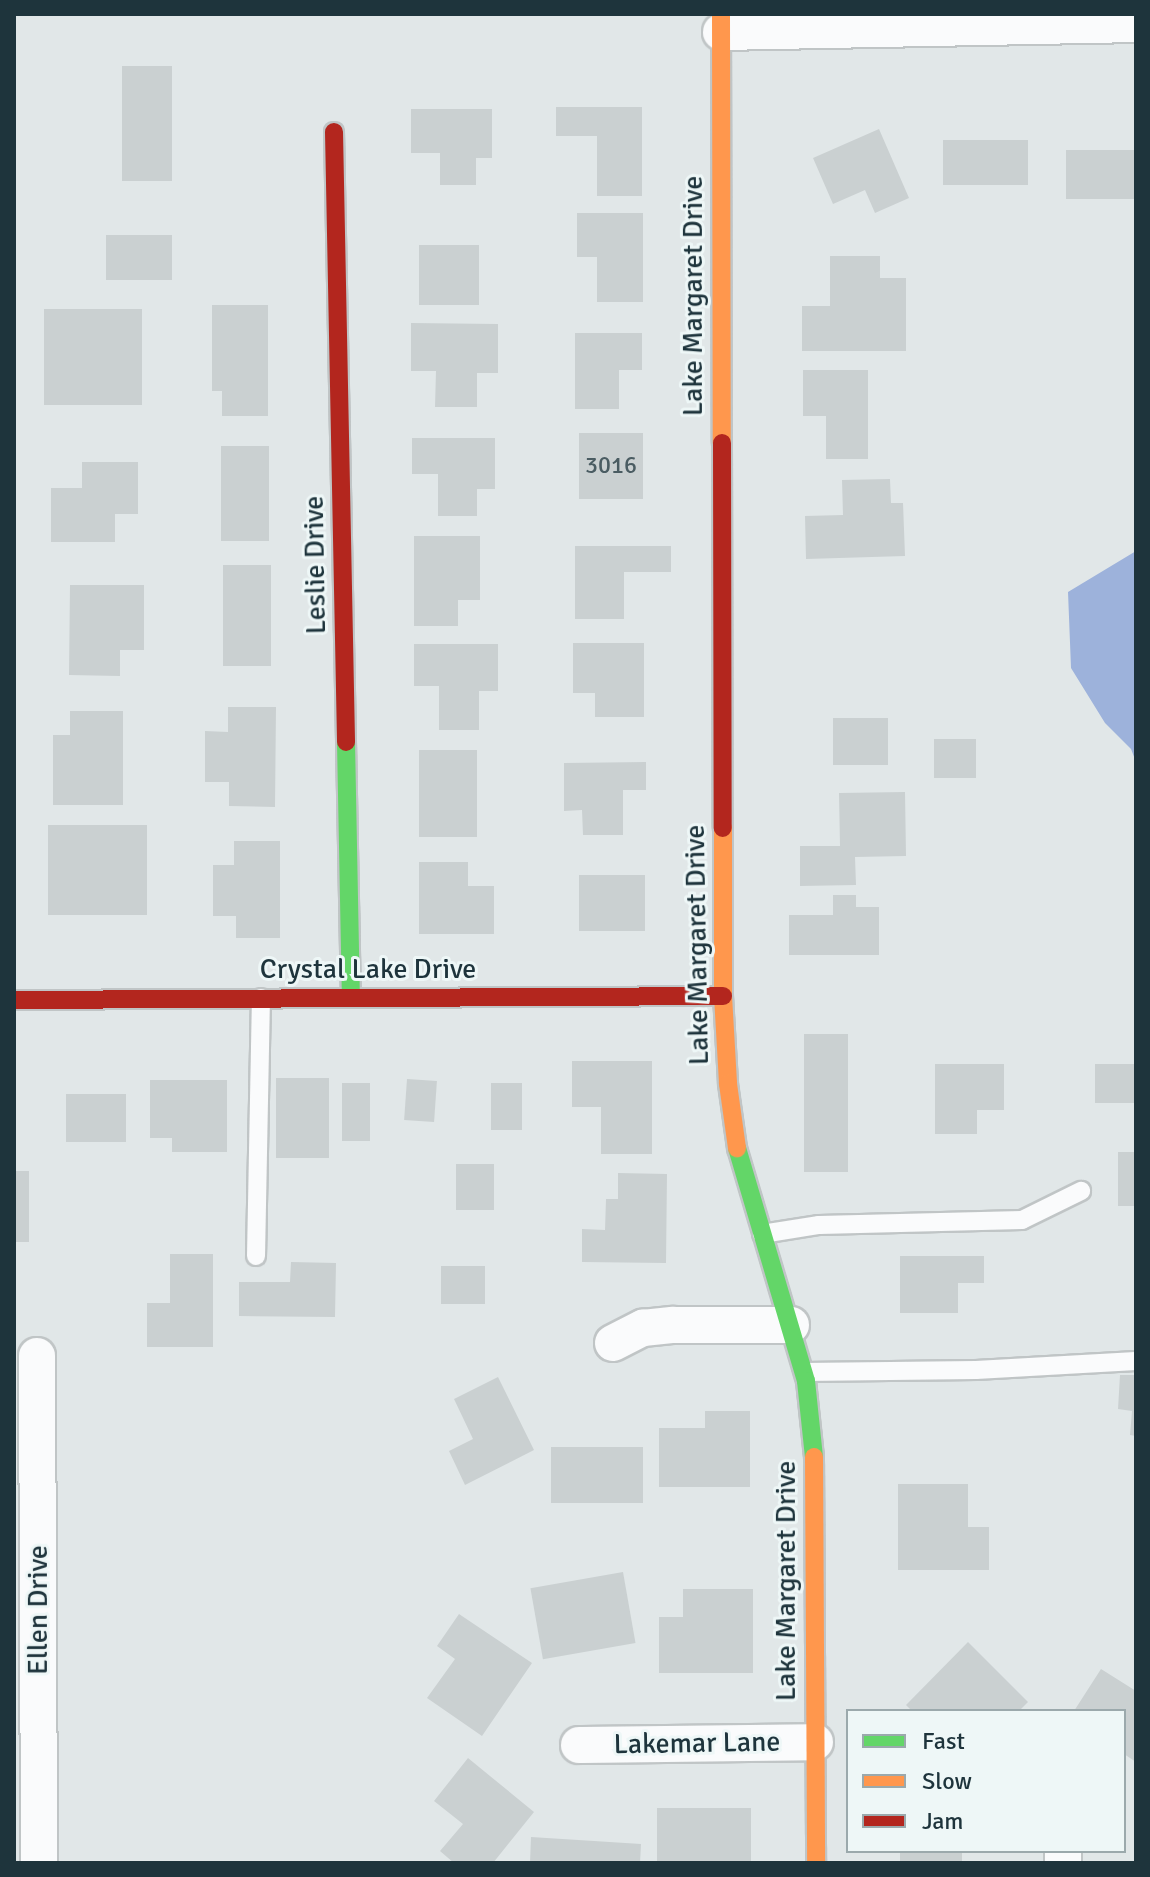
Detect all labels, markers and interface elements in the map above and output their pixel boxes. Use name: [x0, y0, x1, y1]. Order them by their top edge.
street label: Lake Margaret Drive: [676, 176, 710, 416]
house number: 3016: [585, 452, 637, 480]
street label: Leslie Drive: [297, 495, 333, 635]
street label: Lake Margaret Drive: [678, 825, 716, 1065]
street label: Crystal Lake Drive: [260, 952, 476, 986]
street label: Lake Margaret Drive: [769, 1461, 803, 1701]
street label: Ellen Drive: [21, 1545, 55, 1675]
legend: [846, 1709, 1126, 1853]
street label: Lakemar Lane: [613, 1725, 781, 1761]
text: Fast: [922, 1726, 965, 1756]
text: Slow: [922, 1766, 972, 1796]
text: Jam: [922, 1806, 963, 1836]

